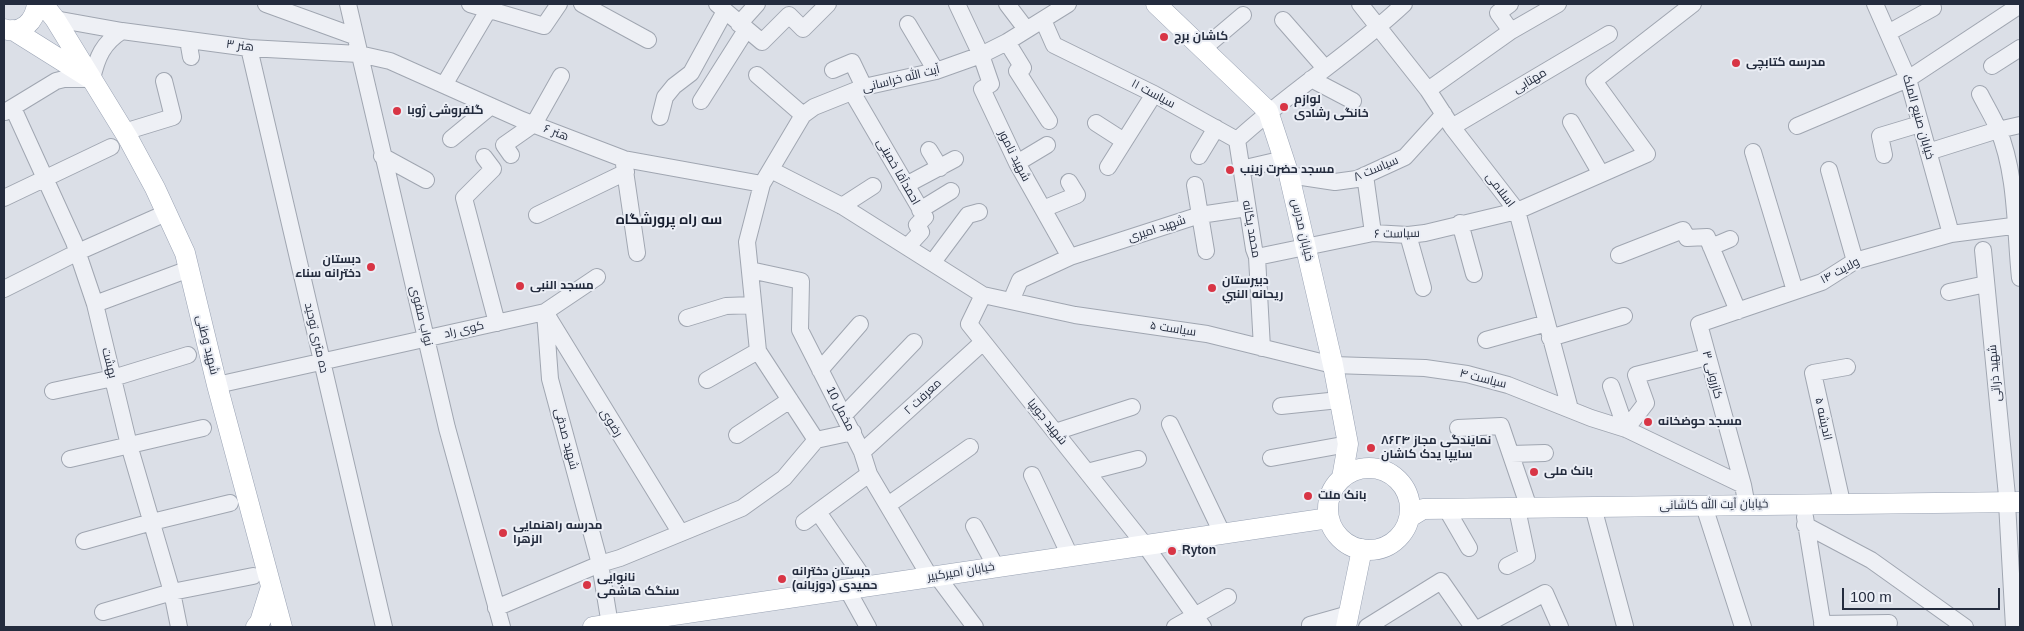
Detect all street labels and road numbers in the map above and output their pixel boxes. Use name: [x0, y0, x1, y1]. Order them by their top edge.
street label: هنر ۳: [225, 37, 255, 55]
street label: آیت الله خراسانی: [861, 62, 941, 96]
street label: مهتابی: [1511, 65, 1549, 97]
street label: خیابان صنیع الملک: [1899, 73, 1937, 161]
street label: سیاست ۱۱: [1129, 76, 1177, 112]
street label: هنر ۶: [541, 122, 571, 144]
street label: شهید نامور: [995, 128, 1033, 184]
street label: احمدآقا خمینی: [873, 136, 923, 208]
street label: سیاست ۸: [1351, 153, 1401, 185]
street label: اسلامی: [1482, 170, 1518, 210]
street label: خیابان مدرس: [1288, 197, 1316, 263]
street label: محمد یگانه: [1239, 199, 1263, 259]
street label: شهید امیری: [1126, 213, 1188, 245]
street label: سیاست ۶: [1374, 226, 1420, 242]
street label: ولایت ۱۴: [1818, 255, 1862, 287]
street label: نواب صفوی: [407, 284, 435, 348]
street label: ده متری توحید: [301, 301, 331, 375]
street label: شهید وطنی: [193, 314, 221, 376]
street label: کوی راد: [443, 318, 485, 342]
street label: سیاست ۵: [1149, 318, 1197, 340]
street label: شهید ذراتی: [1985, 344, 2005, 402]
street label: بهشت: [98, 346, 120, 380]
street label: کازرونی ۳: [1699, 349, 1725, 401]
street label: سیاست ۴: [1458, 366, 1508, 392]
street label: معرفت ۲: [901, 376, 945, 418]
street label: مخمل 10: [823, 384, 857, 434]
street label: شهید جویپا: [1024, 396, 1070, 448]
street label: اندیشه ۵: [1811, 396, 1835, 442]
street label: رضوی: [597, 406, 625, 440]
street label: شهید صدقی: [551, 407, 581, 471]
street label: خیابان آیت الله کاشانی: [1659, 497, 1769, 513]
street label: خیابان امیرکبیر: [926, 560, 996, 584]

